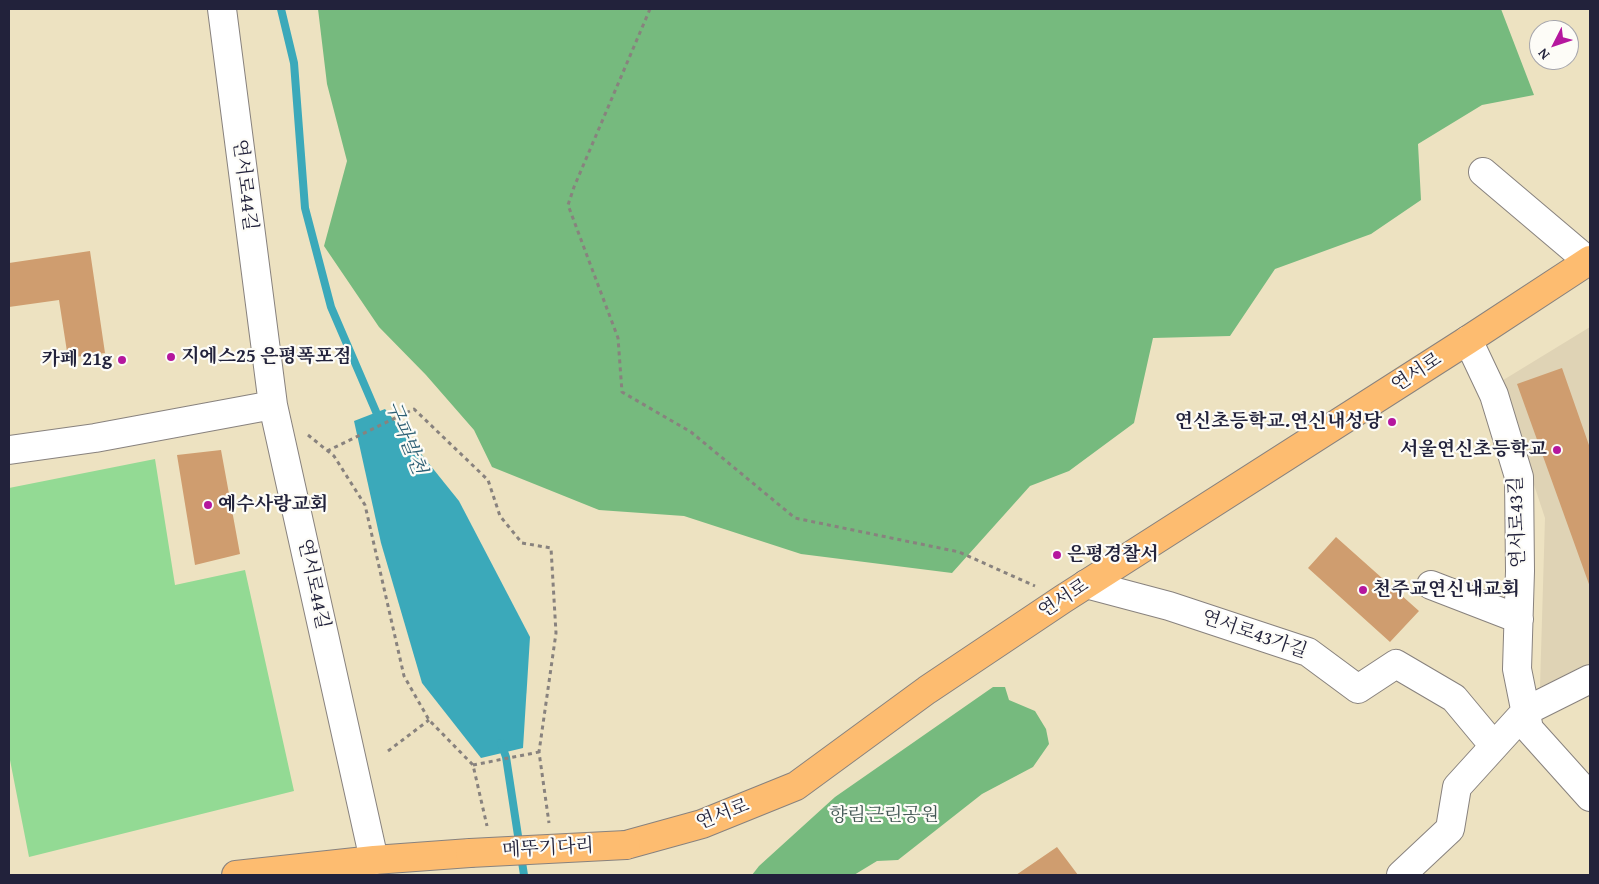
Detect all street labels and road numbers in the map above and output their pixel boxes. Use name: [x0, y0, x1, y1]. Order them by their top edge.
street label: 연서로44길: [227, 138, 261, 232]
street label: 연서로: [1388, 348, 1446, 398]
street label: 연서로43길: [1505, 476, 1531, 568]
street label: 연서로44길: [292, 537, 334, 631]
street label: 연서로: [1035, 574, 1093, 624]
street label: 연서로43가길: [1198, 606, 1310, 664]
street label: 연서로: [693, 794, 753, 836]
street label: 메뚜기다리: [502, 835, 594, 863]

